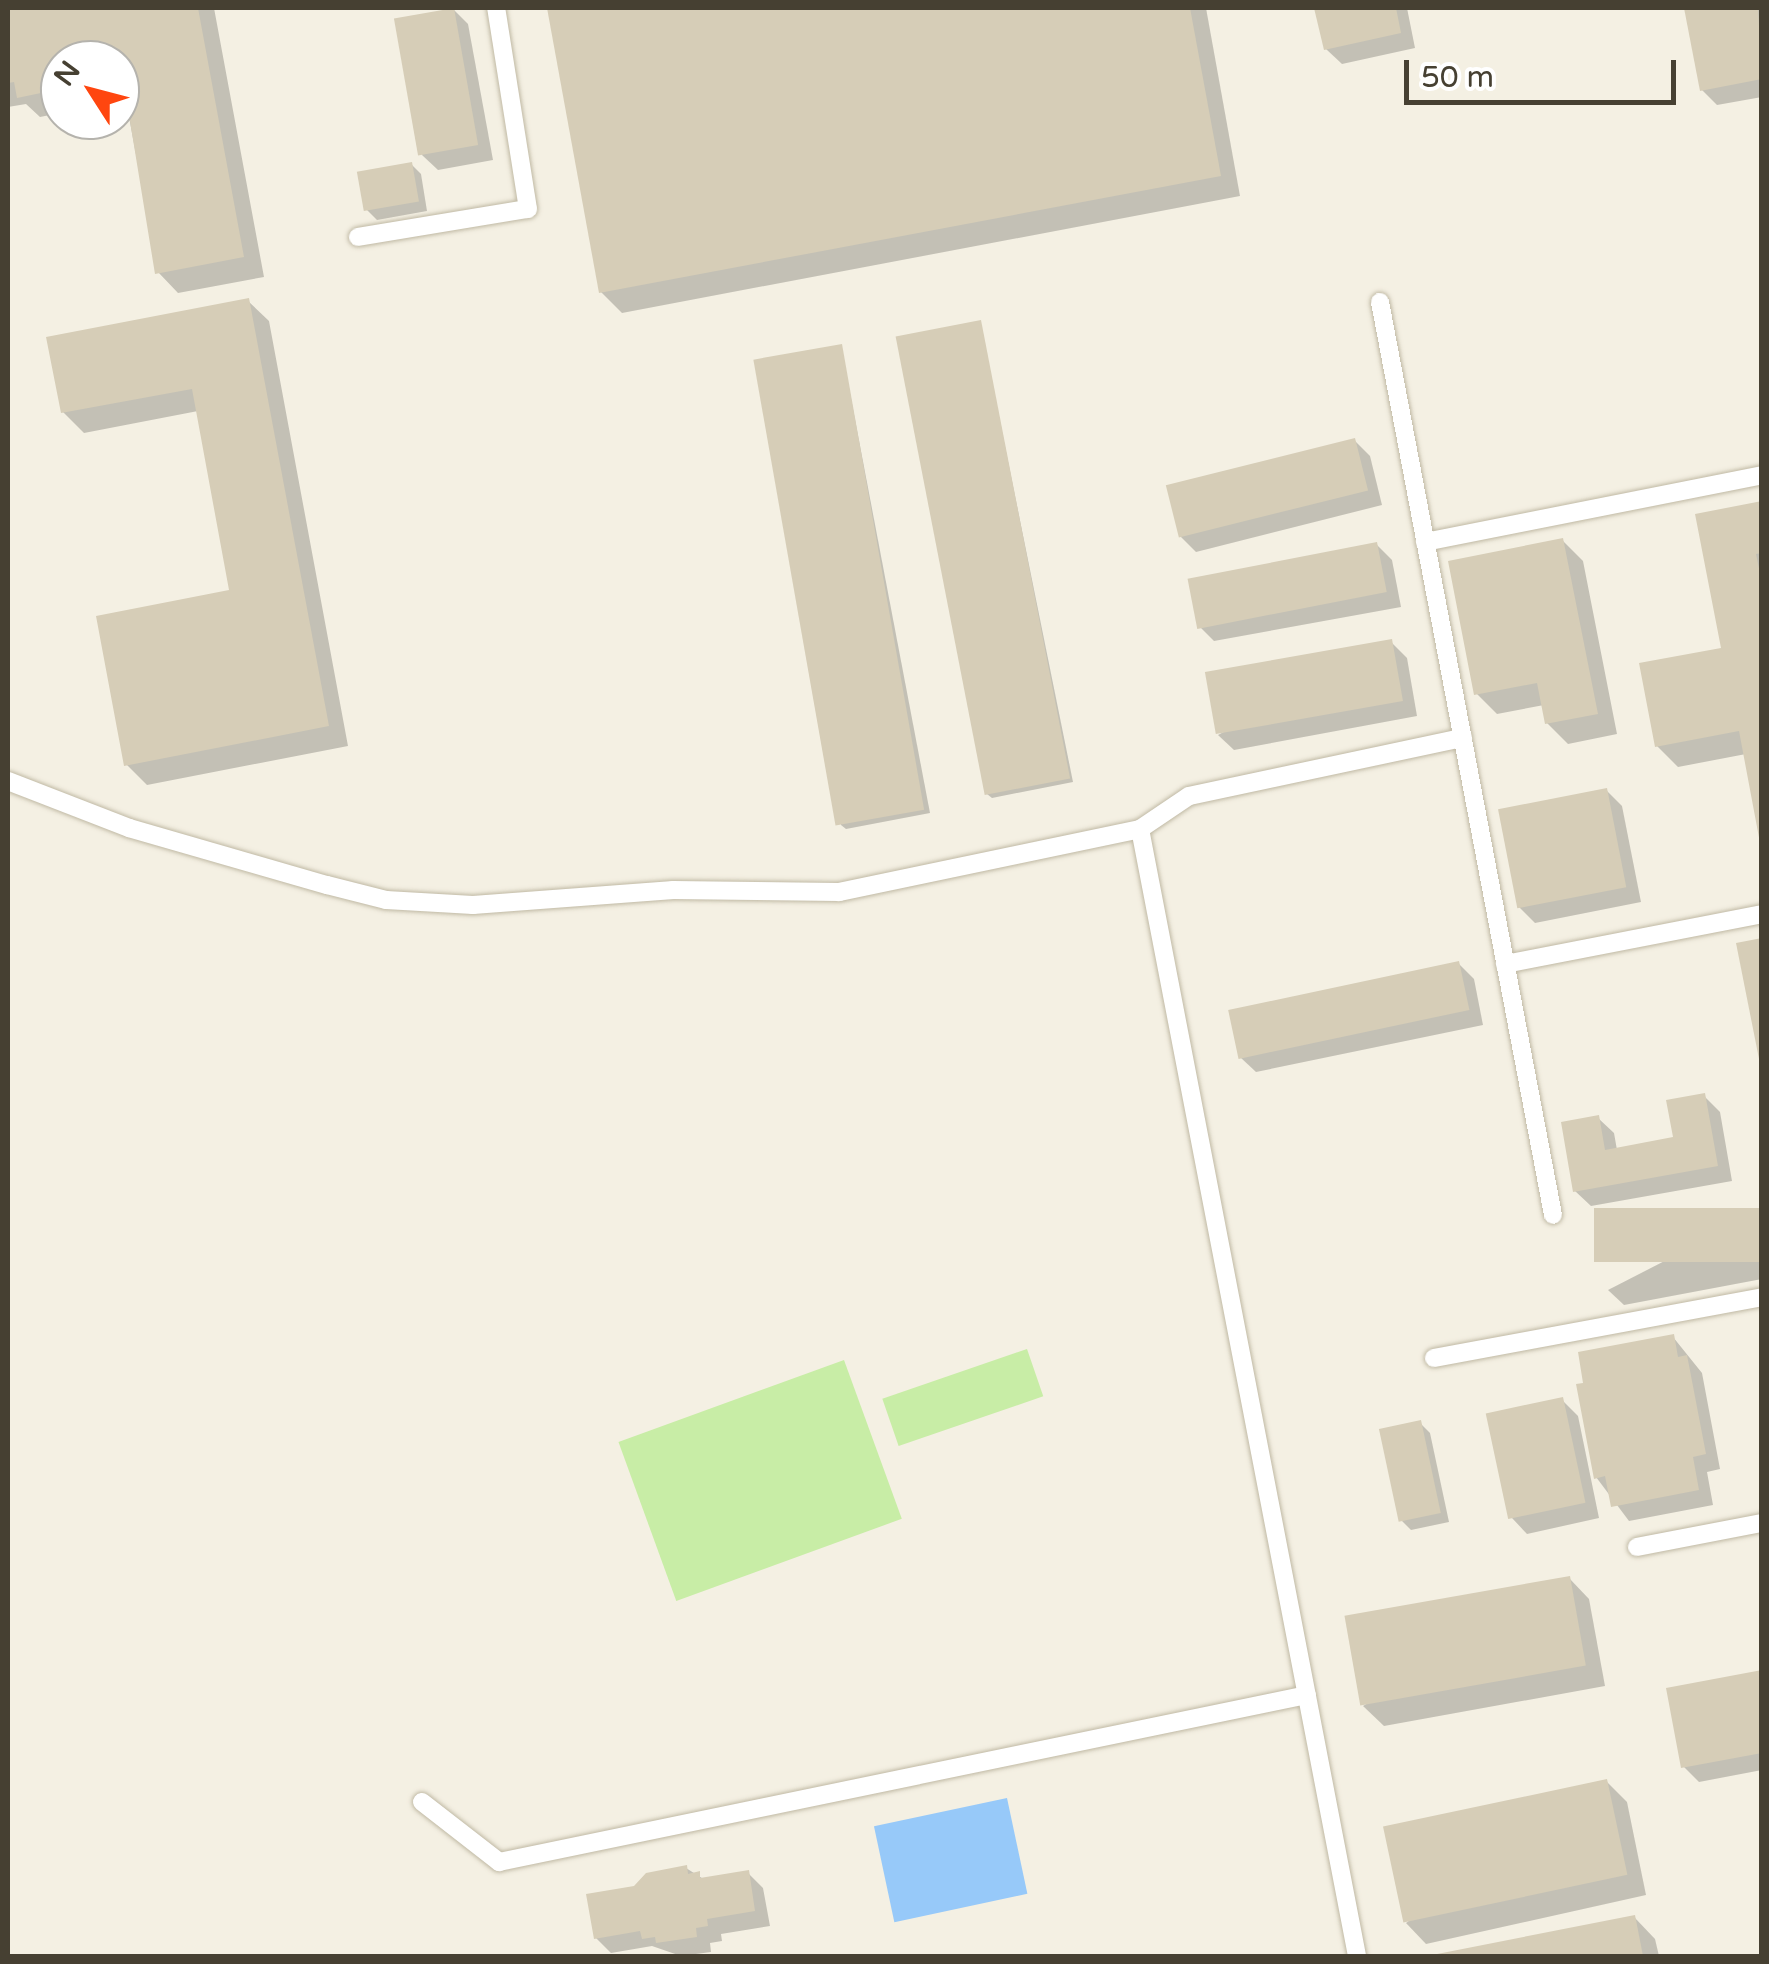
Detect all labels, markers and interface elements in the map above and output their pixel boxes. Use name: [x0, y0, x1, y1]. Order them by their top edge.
north arrow: [40, 40, 140, 140]
scale bar: [1409, 40, 1682, 102]
text: N: [47, 54, 88, 93]
text: 50 m: [1421, 59, 1494, 96]

